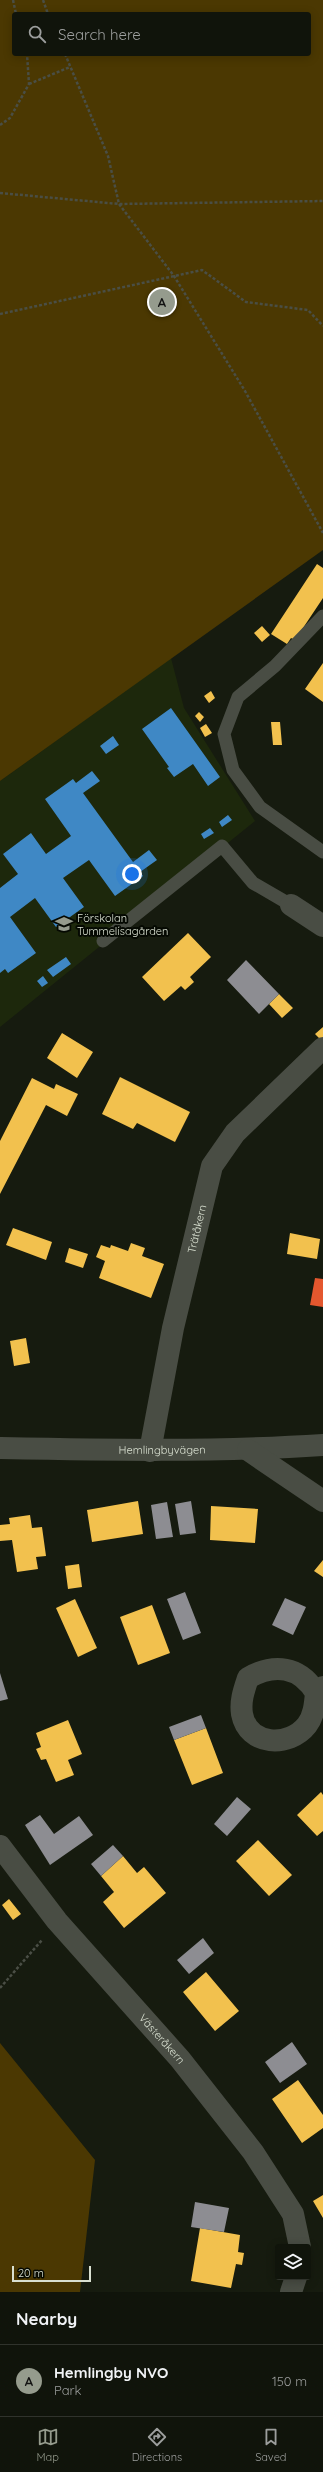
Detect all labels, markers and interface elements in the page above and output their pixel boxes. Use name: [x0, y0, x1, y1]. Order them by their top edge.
search box: [12, 12, 311, 56]
icon: search: [26, 23, 48, 45]
text: Search here: [58, 25, 141, 44]
pin: A: [149, 287, 175, 317]
your location: [122, 864, 142, 884]
place label: Förskolan Tummelisagården: [77, 911, 168, 938]
school or university icon: Förskolan Tummelisagården: [54, 914, 74, 934]
street label: Trätåkern: [184, 1203, 209, 1255]
street label: Hemlingbyvägen: [118, 1443, 206, 1457]
street label: Västeråkern: [136, 2011, 188, 2067]
map controls: [275, 2244, 311, 2280]
button: layers: [275, 2244, 311, 2280]
scale bar: [12, 2264, 91, 2283]
text: 20 m: [18, 2266, 44, 2280]
text: Nearby: [16, 2308, 77, 2329]
text: Hemlingby NVO: [54, 2363, 168, 2382]
text: A: [25, 2373, 33, 2389]
text: 150 m: [272, 2373, 307, 2389]
text: Park: [54, 2382, 82, 2398]
tab: Map: [36, 2426, 59, 2464]
tab: Directions: [132, 2426, 182, 2464]
tab: Saved: [255, 2426, 287, 2464]

